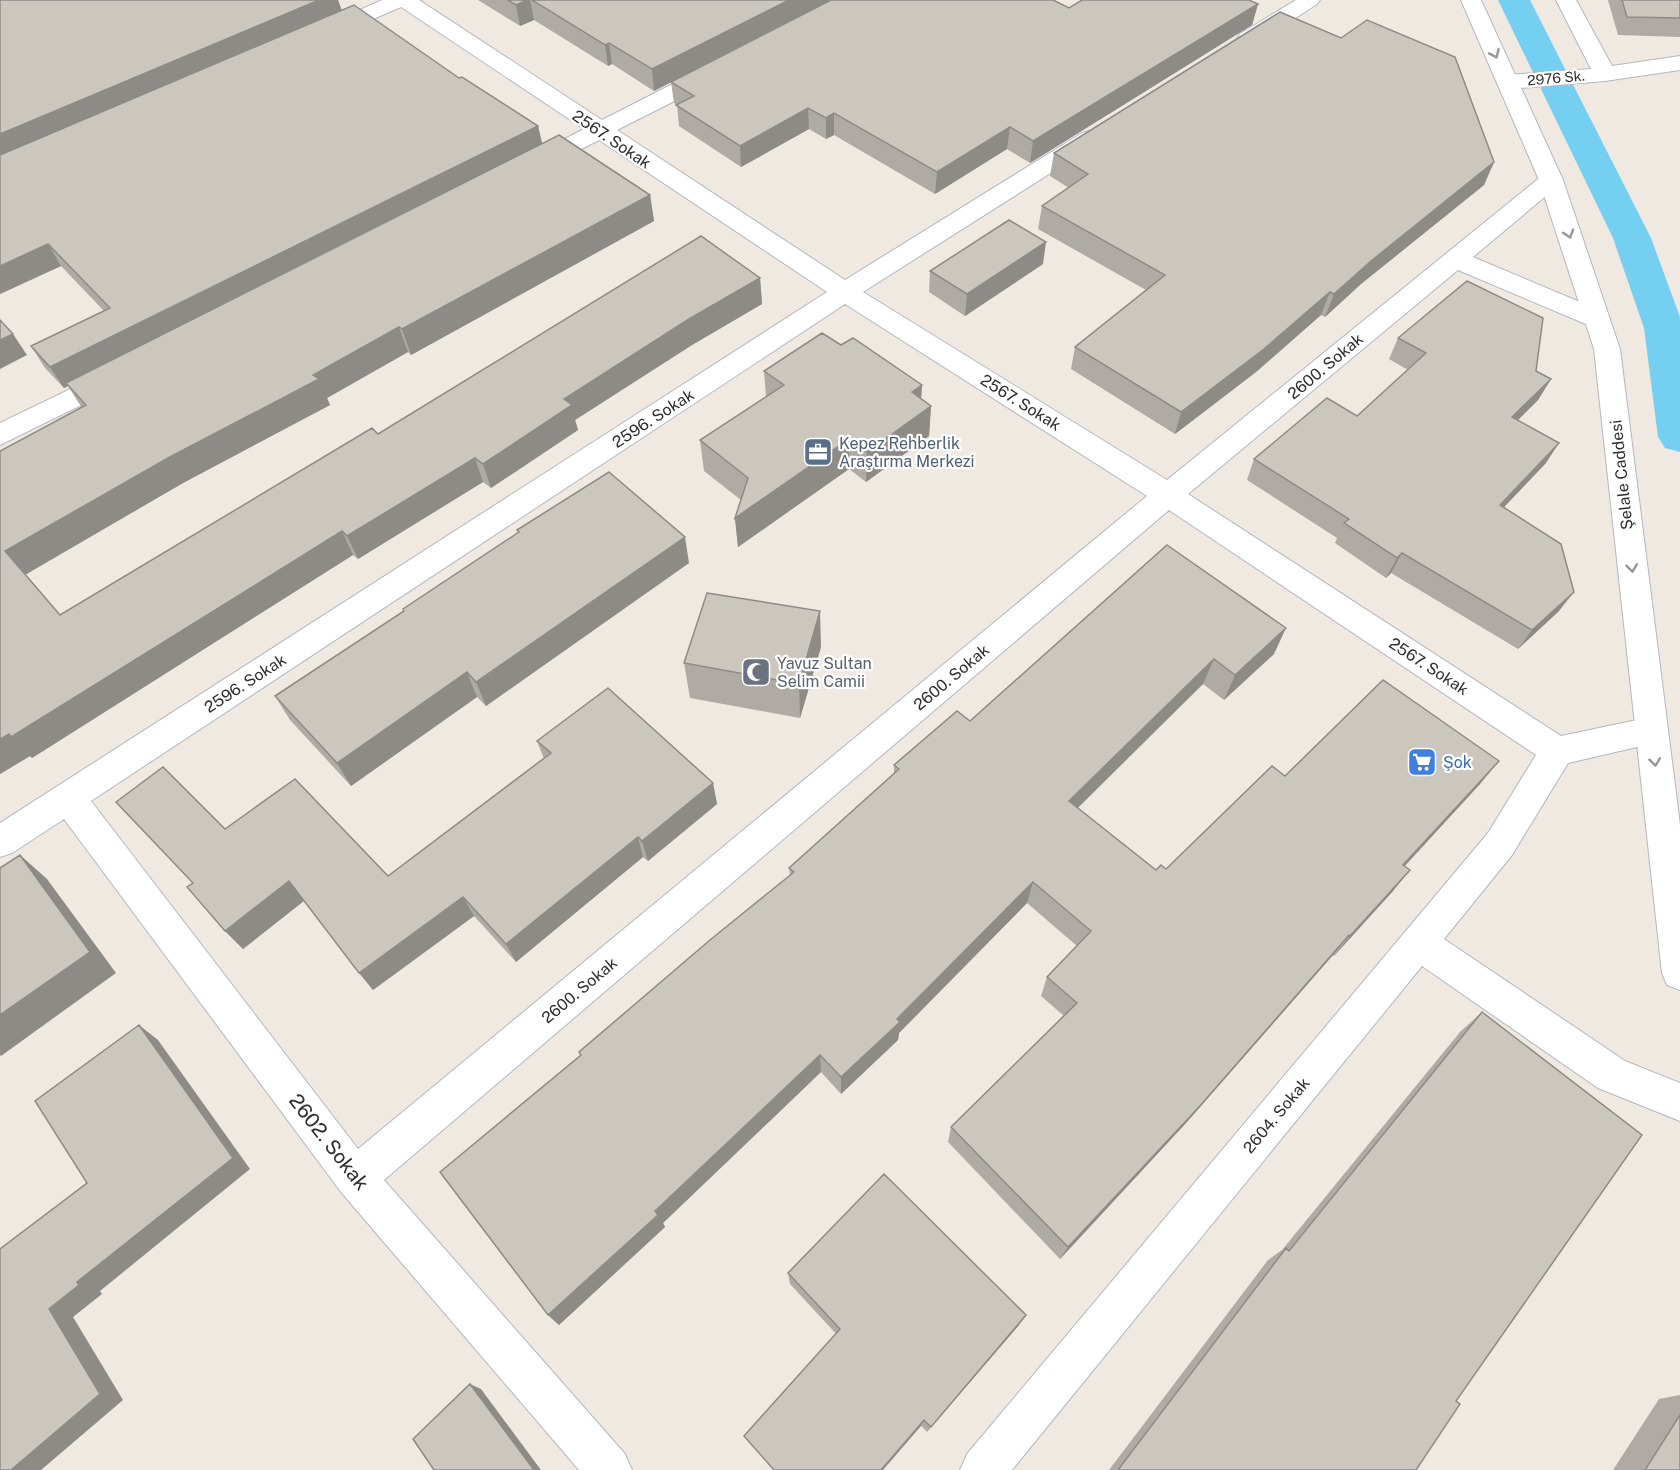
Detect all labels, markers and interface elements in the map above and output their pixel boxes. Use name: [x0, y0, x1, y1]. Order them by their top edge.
one-way arrow: [1488, 47, 1500, 58]
street label: 2976 Sk.: [1527, 68, 1585, 88]
street label: 2567. Sokak: [569, 106, 655, 173]
one-way arrow: [1562, 228, 1574, 239]
street label: 2600. Sokak: [1284, 329, 1367, 403]
street label: 2567. Sokak: [977, 370, 1064, 435]
street label: 2596. Sokak: [609, 385, 698, 452]
street label: Şelale Caddesi: [1606, 419, 1637, 531]
place label: Kepez Rehberlik Araştırma Merkezi: [839, 434, 975, 471]
office icon: Kepez Rehberlik Araştırma Merkezi: [802, 436, 834, 468]
one-way arrow: [1625, 564, 1638, 573]
street label: 2567. Sokak: [1385, 634, 1472, 699]
street label: 2600. Sokak: [910, 640, 993, 714]
street label: 2596. Sokak: [201, 650, 290, 717]
place label: Yavuz Sultan Selim Camii: [777, 654, 872, 691]
mosque icon: Yavuz Sultan Selim Camii: [740, 656, 772, 688]
supermarket icon: Şok: [1406, 746, 1438, 778]
place label: Şok: [1443, 753, 1472, 772]
one-way arrow: [1648, 757, 1660, 766]
street label: 2600. Sokak: [538, 953, 621, 1027]
street label: 2604. Sokak: [1239, 1074, 1314, 1157]
street label: 2602. Sokak: [284, 1089, 374, 1195]

